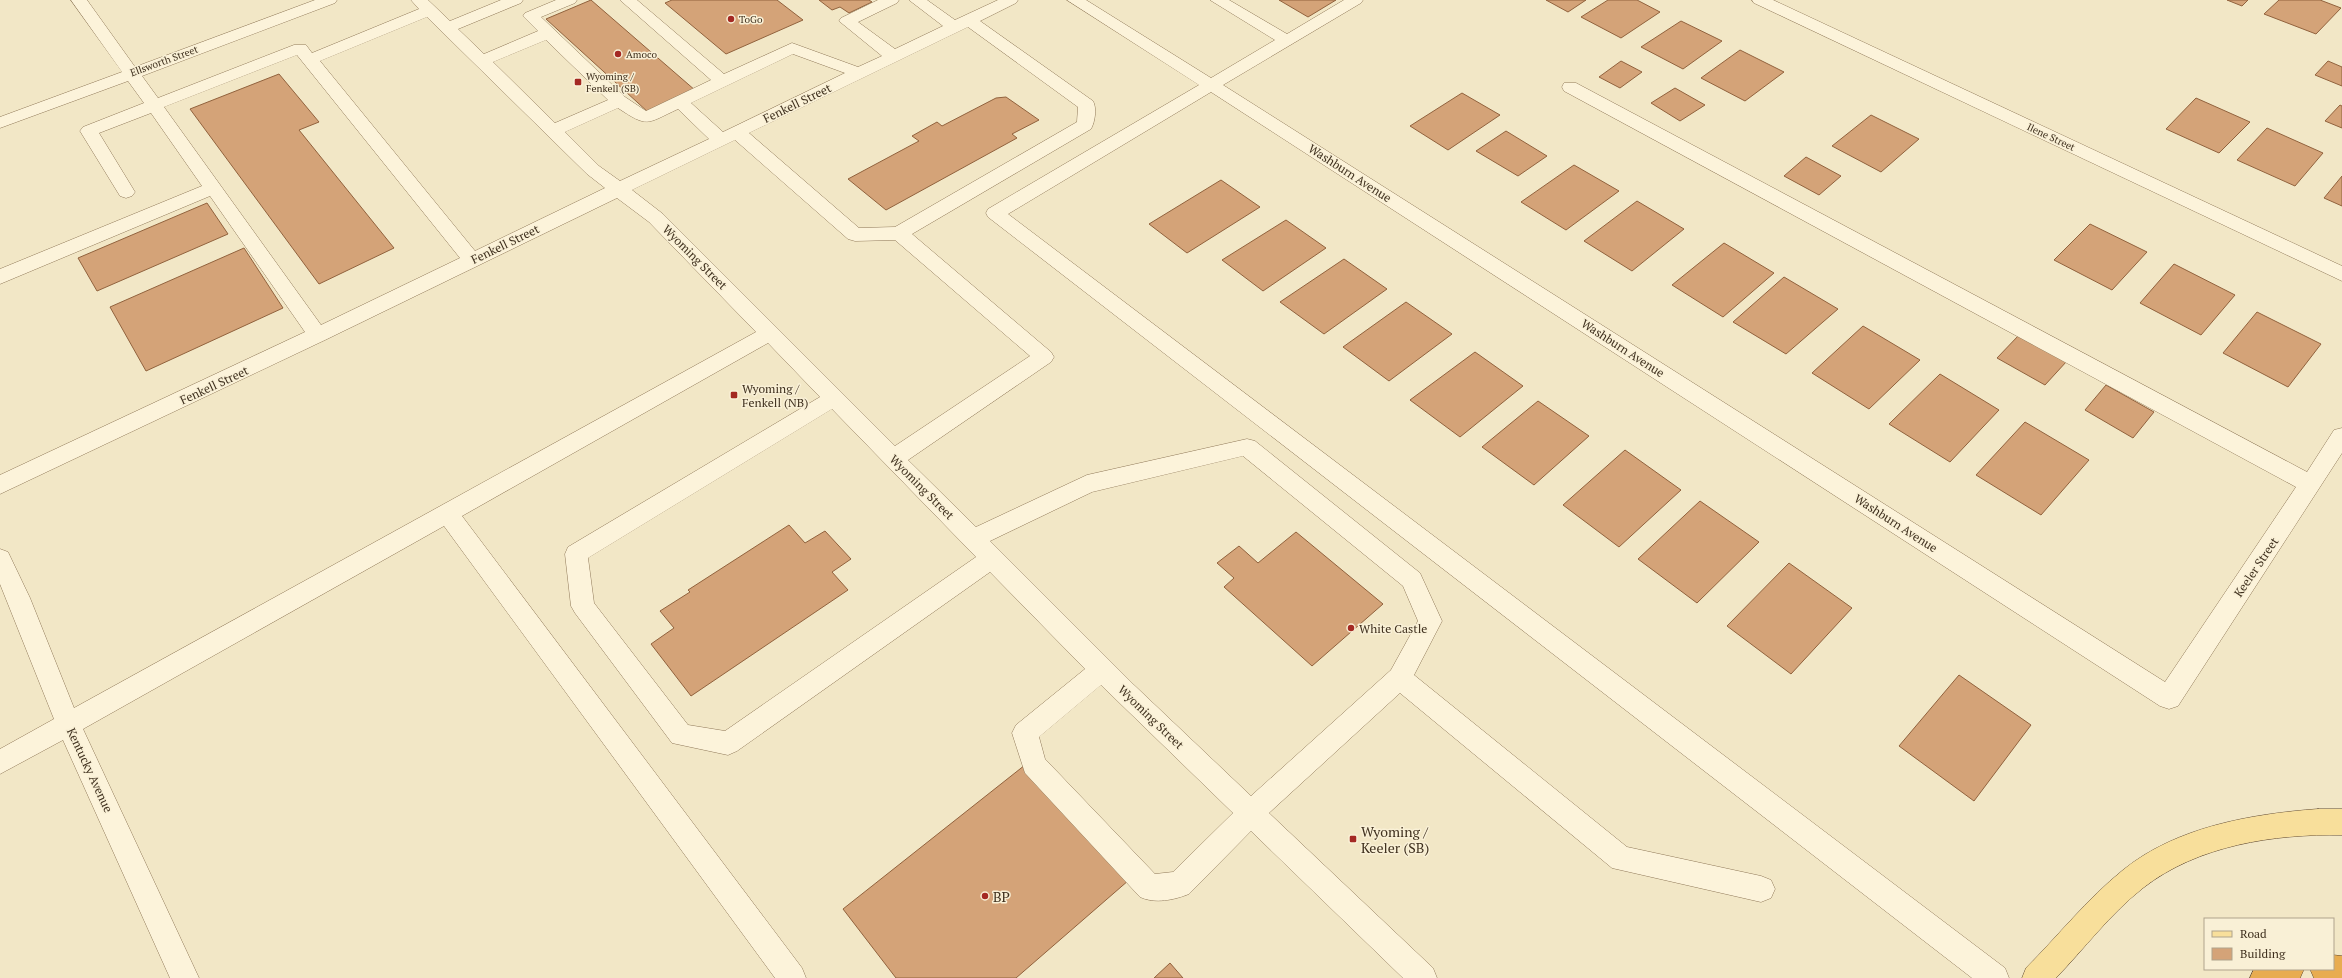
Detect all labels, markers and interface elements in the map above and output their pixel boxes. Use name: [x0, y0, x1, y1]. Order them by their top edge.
place label: ToGo: [739, 13, 763, 26]
marker: ToGo: [726, 14, 736, 24]
street label: Ellsworth Street: [128, 43, 200, 79]
place label: Amoco: [626, 48, 657, 61]
marker: Amoco: [613, 49, 623, 59]
place label: Wyoming / Fenkell (SB): [586, 70, 639, 95]
marker: Wyoming / Fenkell (SB): [573, 77, 583, 87]
street label: Fenkell Street: [760, 80, 834, 126]
street label: Ilene Street: [2025, 120, 2077, 154]
street label: Washburn Avenue: [1306, 141, 1394, 205]
street label: Fenkell Street: [468, 221, 542, 267]
street label: Wyoming Street: [660, 222, 731, 293]
street label: Washburn Avenue: [1579, 316, 1667, 380]
street label: Fenkell Street: [177, 362, 251, 407]
place label: Wyoming / Fenkell (NB): [742, 381, 808, 410]
marker: Wyoming / Fenkell (NB): [729, 390, 739, 400]
street label: Wyoming Street: [887, 452, 958, 523]
street label: Washburn Avenue: [1852, 491, 1940, 555]
street label: Keeler Street: [2231, 534, 2282, 600]
place label: White Castle: [1359, 621, 1427, 636]
marker: White Castle: [1346, 623, 1356, 633]
street label: Wyoming Street: [1115, 682, 1187, 752]
street label: Kentucky Avenue: [64, 725, 116, 815]
place label: Wyoming / Keeler (SB): [1361, 822, 1429, 857]
marker: Wyoming / Keeler (SB): [1348, 834, 1358, 844]
place label: BP: [993, 887, 1010, 906]
marker: BP: [980, 891, 990, 901]
legend: [2204, 918, 2334, 970]
text: Road: [2240, 926, 2267, 941]
text: Building: [2240, 946, 2286, 961]

